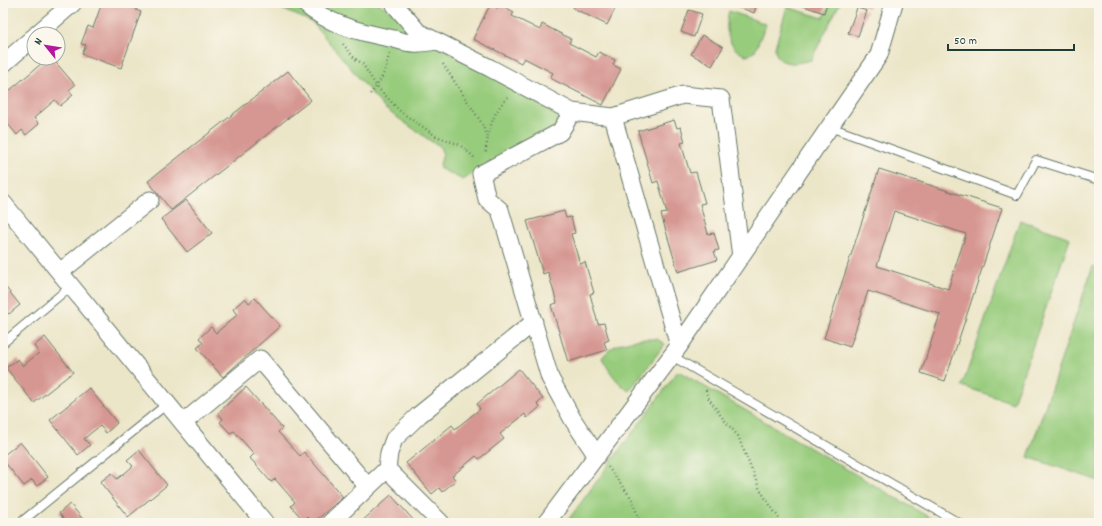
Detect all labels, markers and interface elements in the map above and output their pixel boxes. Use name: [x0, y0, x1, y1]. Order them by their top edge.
north arrow: [26, 26, 66, 66]
scale bar: [948, 26, 1074, 52]
text: 50 m: [954, 33, 977, 50]
text: N: [31, 35, 48, 48]

